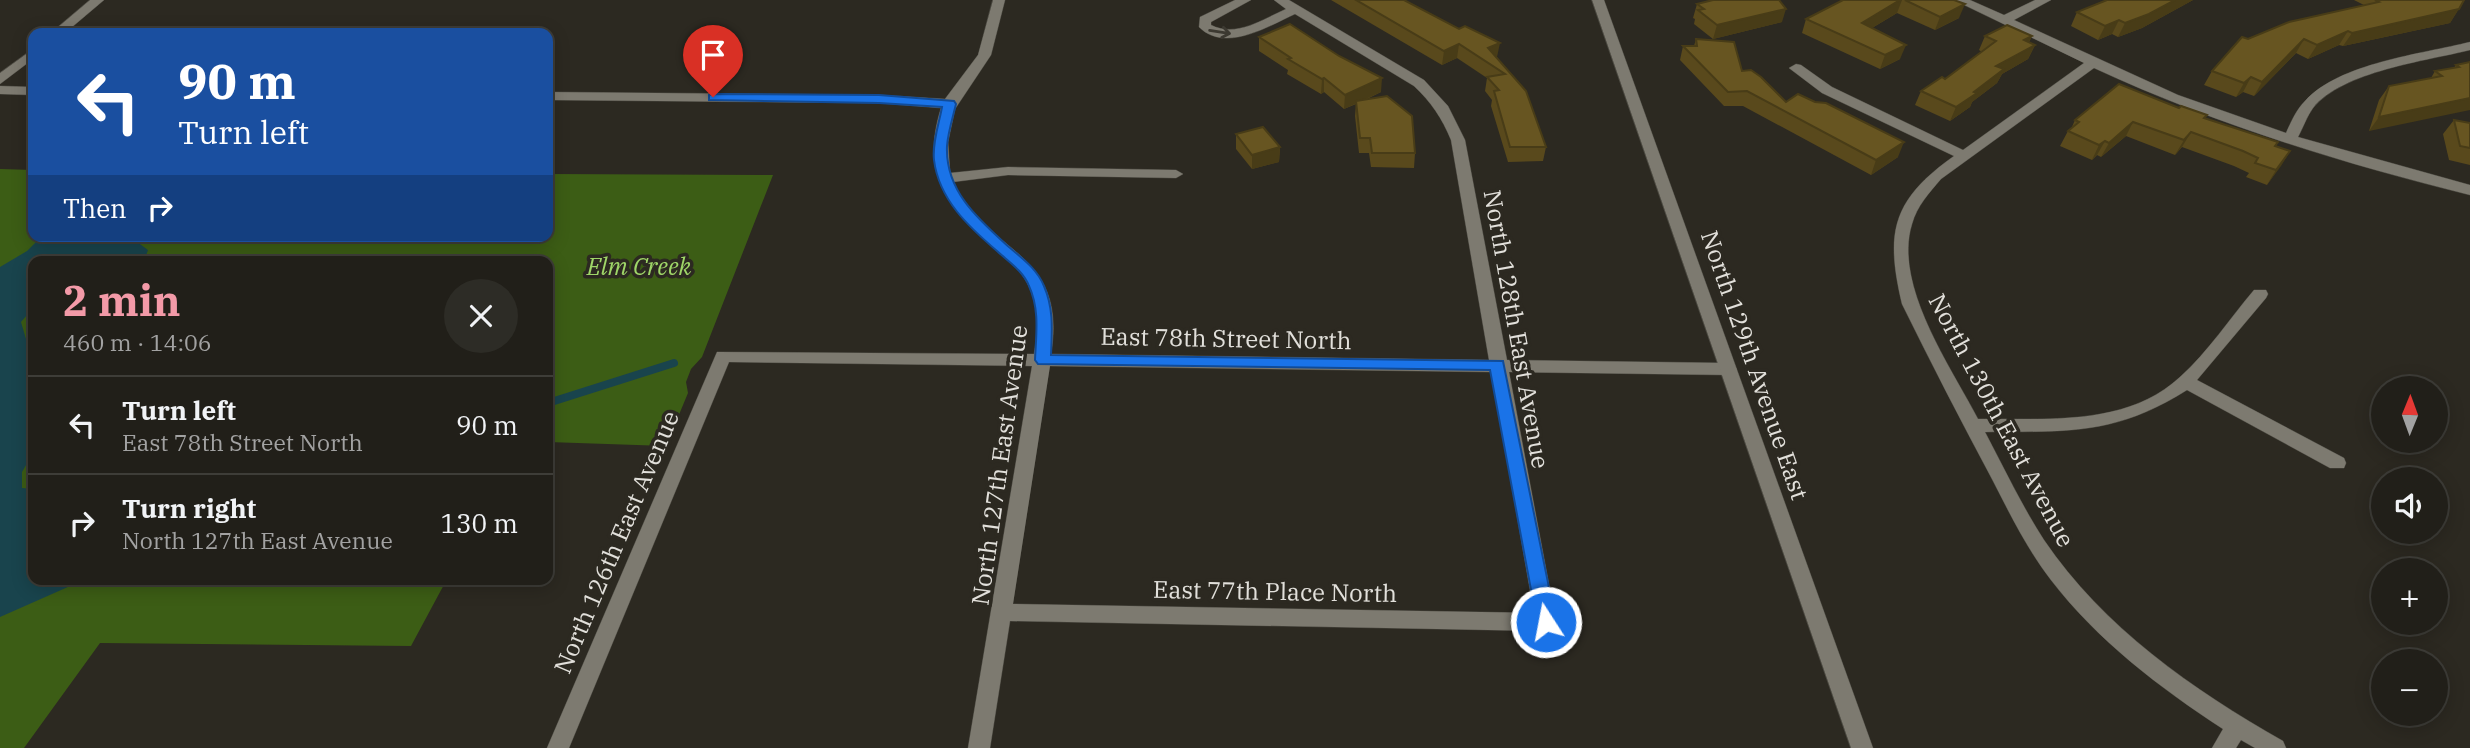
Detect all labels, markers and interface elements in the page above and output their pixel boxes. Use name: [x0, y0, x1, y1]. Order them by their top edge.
pin: [683, 25, 743, 97]
one-way arrow: [1208, 26, 1231, 39]
icon: arrive: [694, 36, 732, 74]
text: 90 m: [178, 49, 296, 112]
icon: left: [63, 56, 154, 147]
text: Turn left: [178, 111, 309, 153]
street label: North 128th East Avenue: [1477, 187, 1557, 471]
icon: right: [141, 189, 179, 227]
text: Then: [63, 191, 127, 225]
street label: North 129th Avenue East: [1694, 226, 1816, 504]
park label: Elm Creek: [586, 250, 692, 282]
text: 2 min: [63, 273, 181, 328]
button: close: [444, 279, 518, 353]
street label: North 130th East Avenue: [1922, 288, 2082, 552]
street label: East 78th Street North: [1100, 320, 1352, 356]
street label: North 127th East Avenue: [963, 323, 1035, 607]
text: 460 m · 14:06: [63, 327, 212, 357]
north arrow: [2371, 376, 2448, 453]
map controls: [2371, 376, 2448, 726]
text: Turn left: [122, 393, 236, 427]
icon: left: [63, 406, 101, 444]
street label: North 126th East Avenue: [546, 406, 686, 678]
text: 90 m: [456, 408, 518, 442]
text: East 78th Street North: [122, 427, 363, 457]
button: sound: [2371, 467, 2448, 544]
text: Turn right: [122, 491, 256, 525]
icon: right: [63, 504, 101, 542]
text: 130 m: [440, 506, 518, 540]
text: North 127th East Avenue: [122, 525, 393, 555]
button: +: [2371, 558, 2448, 635]
street label: East 77th Place North: [1153, 573, 1397, 609]
position arrow: [1509, 585, 1583, 659]
button: −: [2371, 649, 2448, 726]

